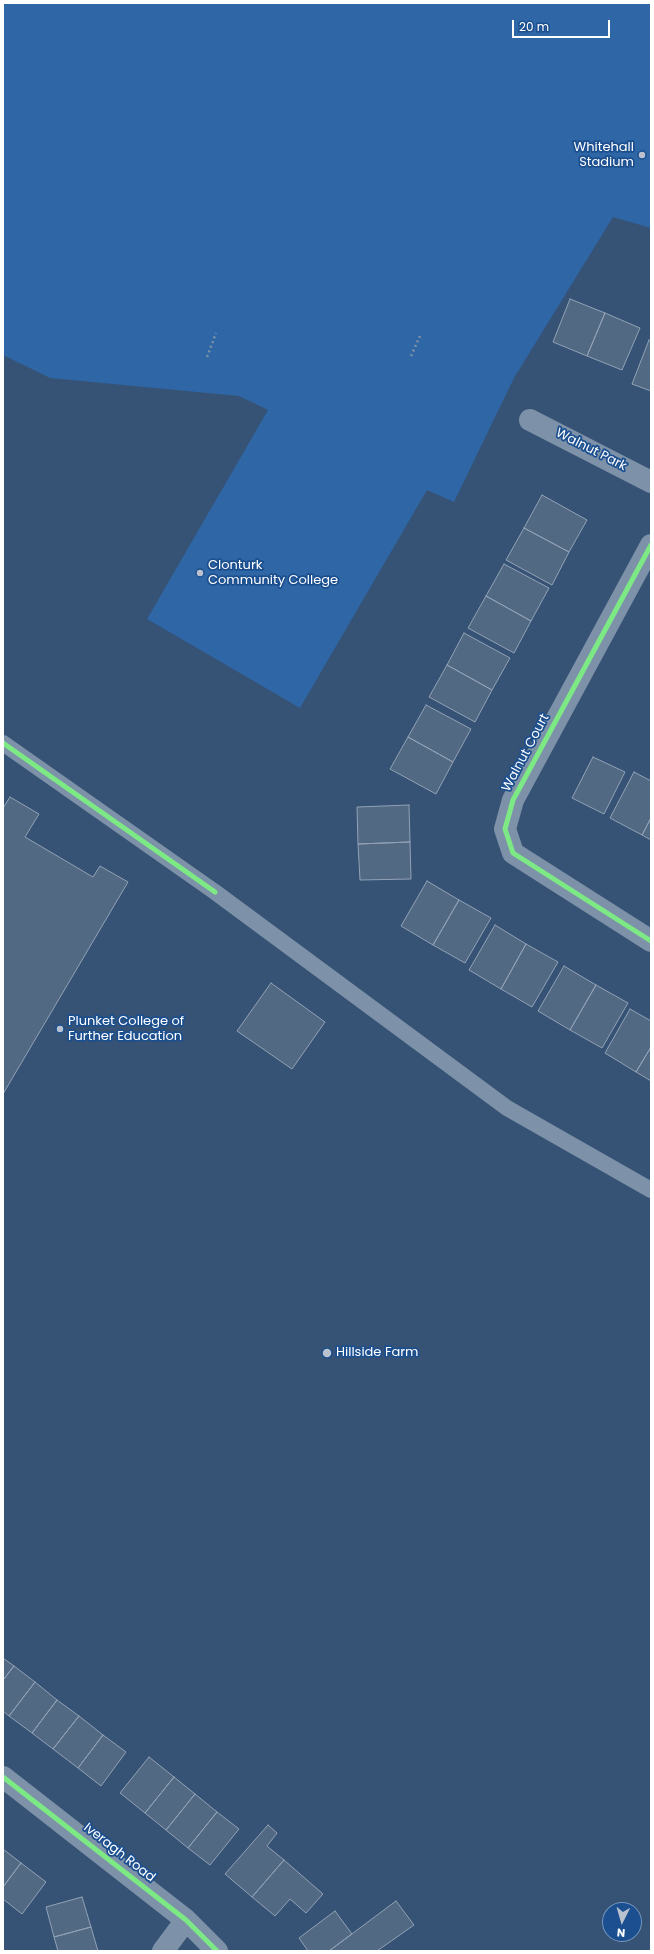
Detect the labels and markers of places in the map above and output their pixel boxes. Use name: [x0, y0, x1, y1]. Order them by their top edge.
place label: Whitehall Stadium: [573, 140, 634, 171]
marker: Whitehall Stadium: [637, 150, 647, 160]
place label: Clonturk Community College: [208, 558, 338, 589]
marker: Clonturk Community College: [195, 568, 205, 578]
place label: Plunket College of Further Education: [68, 1014, 184, 1045]
marker: Plunket College of Further Education: [55, 1024, 65, 1034]
place label: Hillside Farm: [336, 1345, 418, 1361]
marker: Hillside Farm: [321, 1347, 333, 1359]

